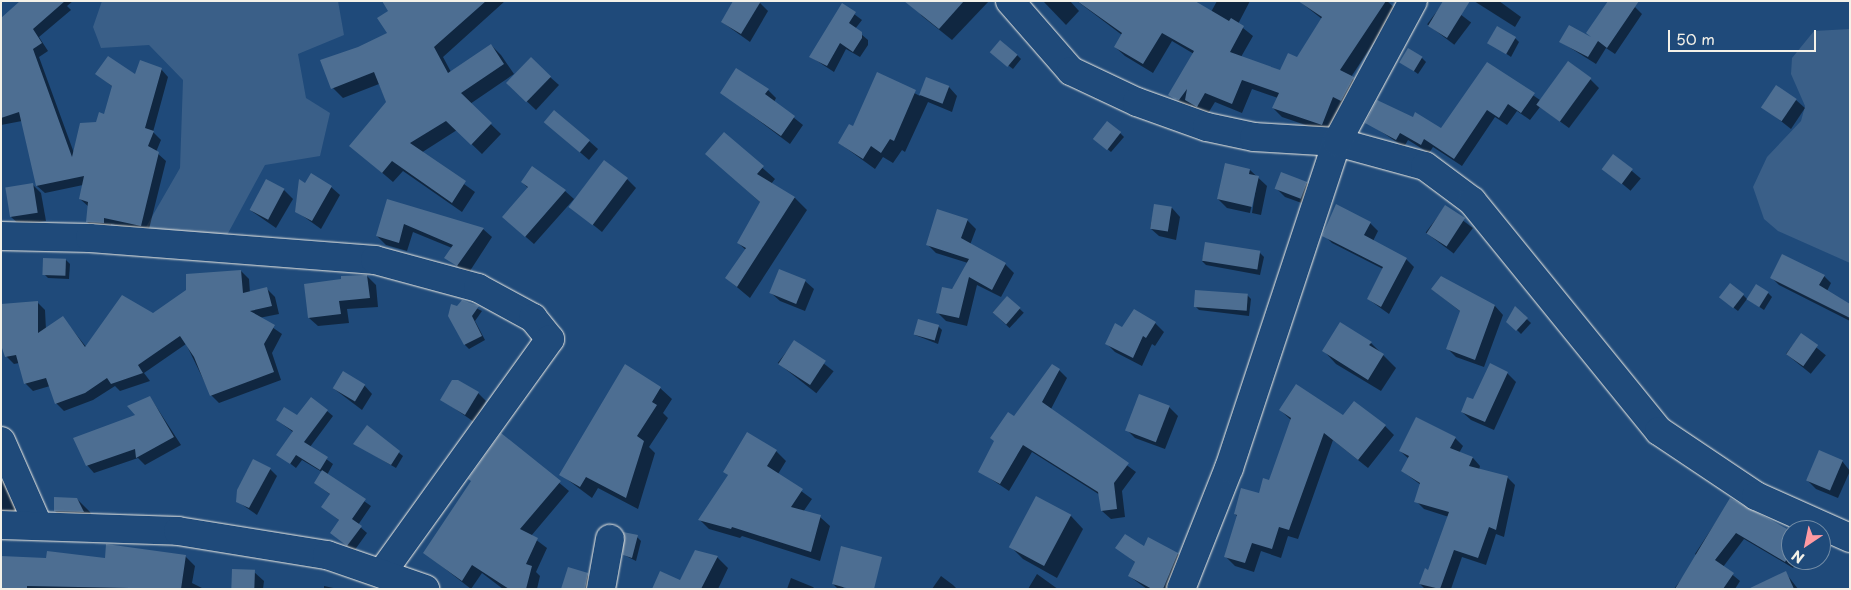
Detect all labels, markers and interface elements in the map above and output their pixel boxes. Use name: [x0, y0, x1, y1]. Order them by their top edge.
scale bar: [1671, 20, 1818, 52]
text: 50 m: [1676, 27, 1715, 50]
north arrow: [1781, 520, 1831, 570]
text: N: [1787, 545, 1808, 569]

